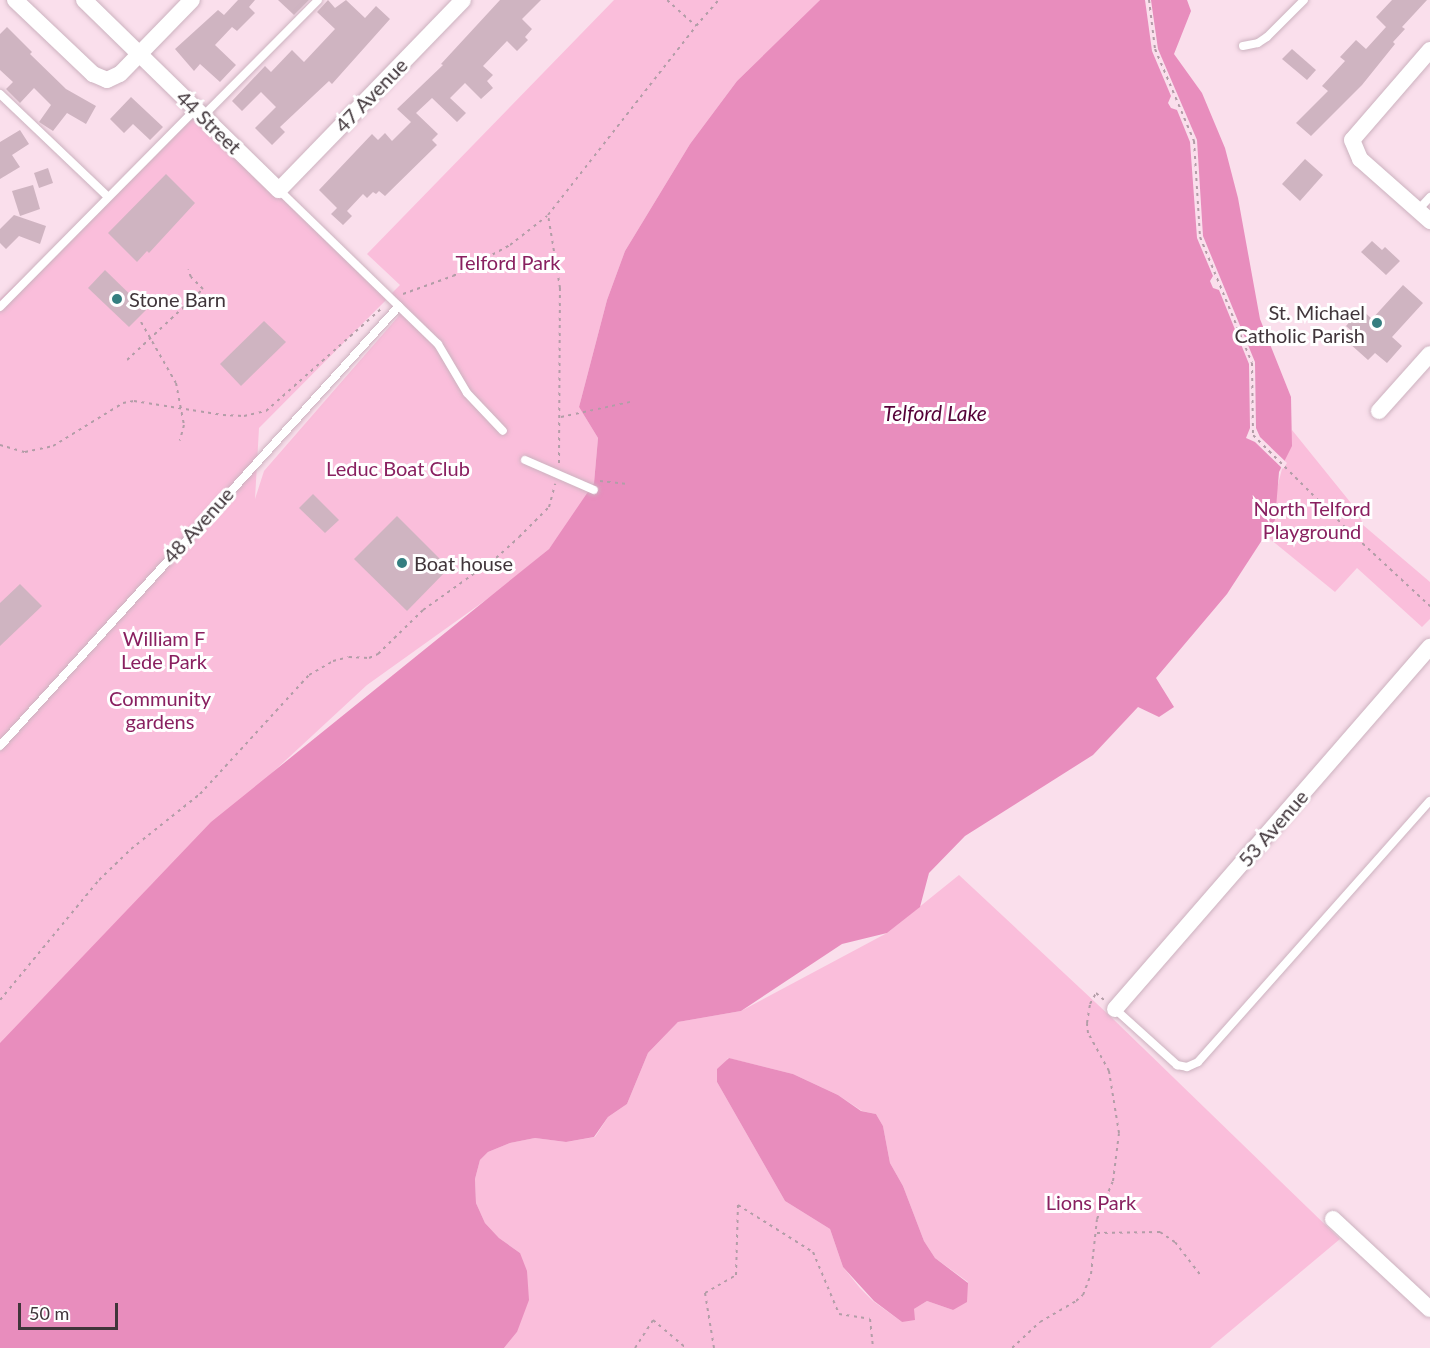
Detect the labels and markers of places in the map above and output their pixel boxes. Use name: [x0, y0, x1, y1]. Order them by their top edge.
place label: Stone Barn: [129, 287, 226, 311]
marker: Stone Barn: [110, 292, 124, 306]
place label: St. Michael Catholic Parish: [1234, 300, 1365, 347]
marker: St. Michael Catholic Parish: [1370, 316, 1384, 330]
place label: Boat house: [414, 551, 513, 575]
marker: Boat house: [395, 556, 409, 570]

